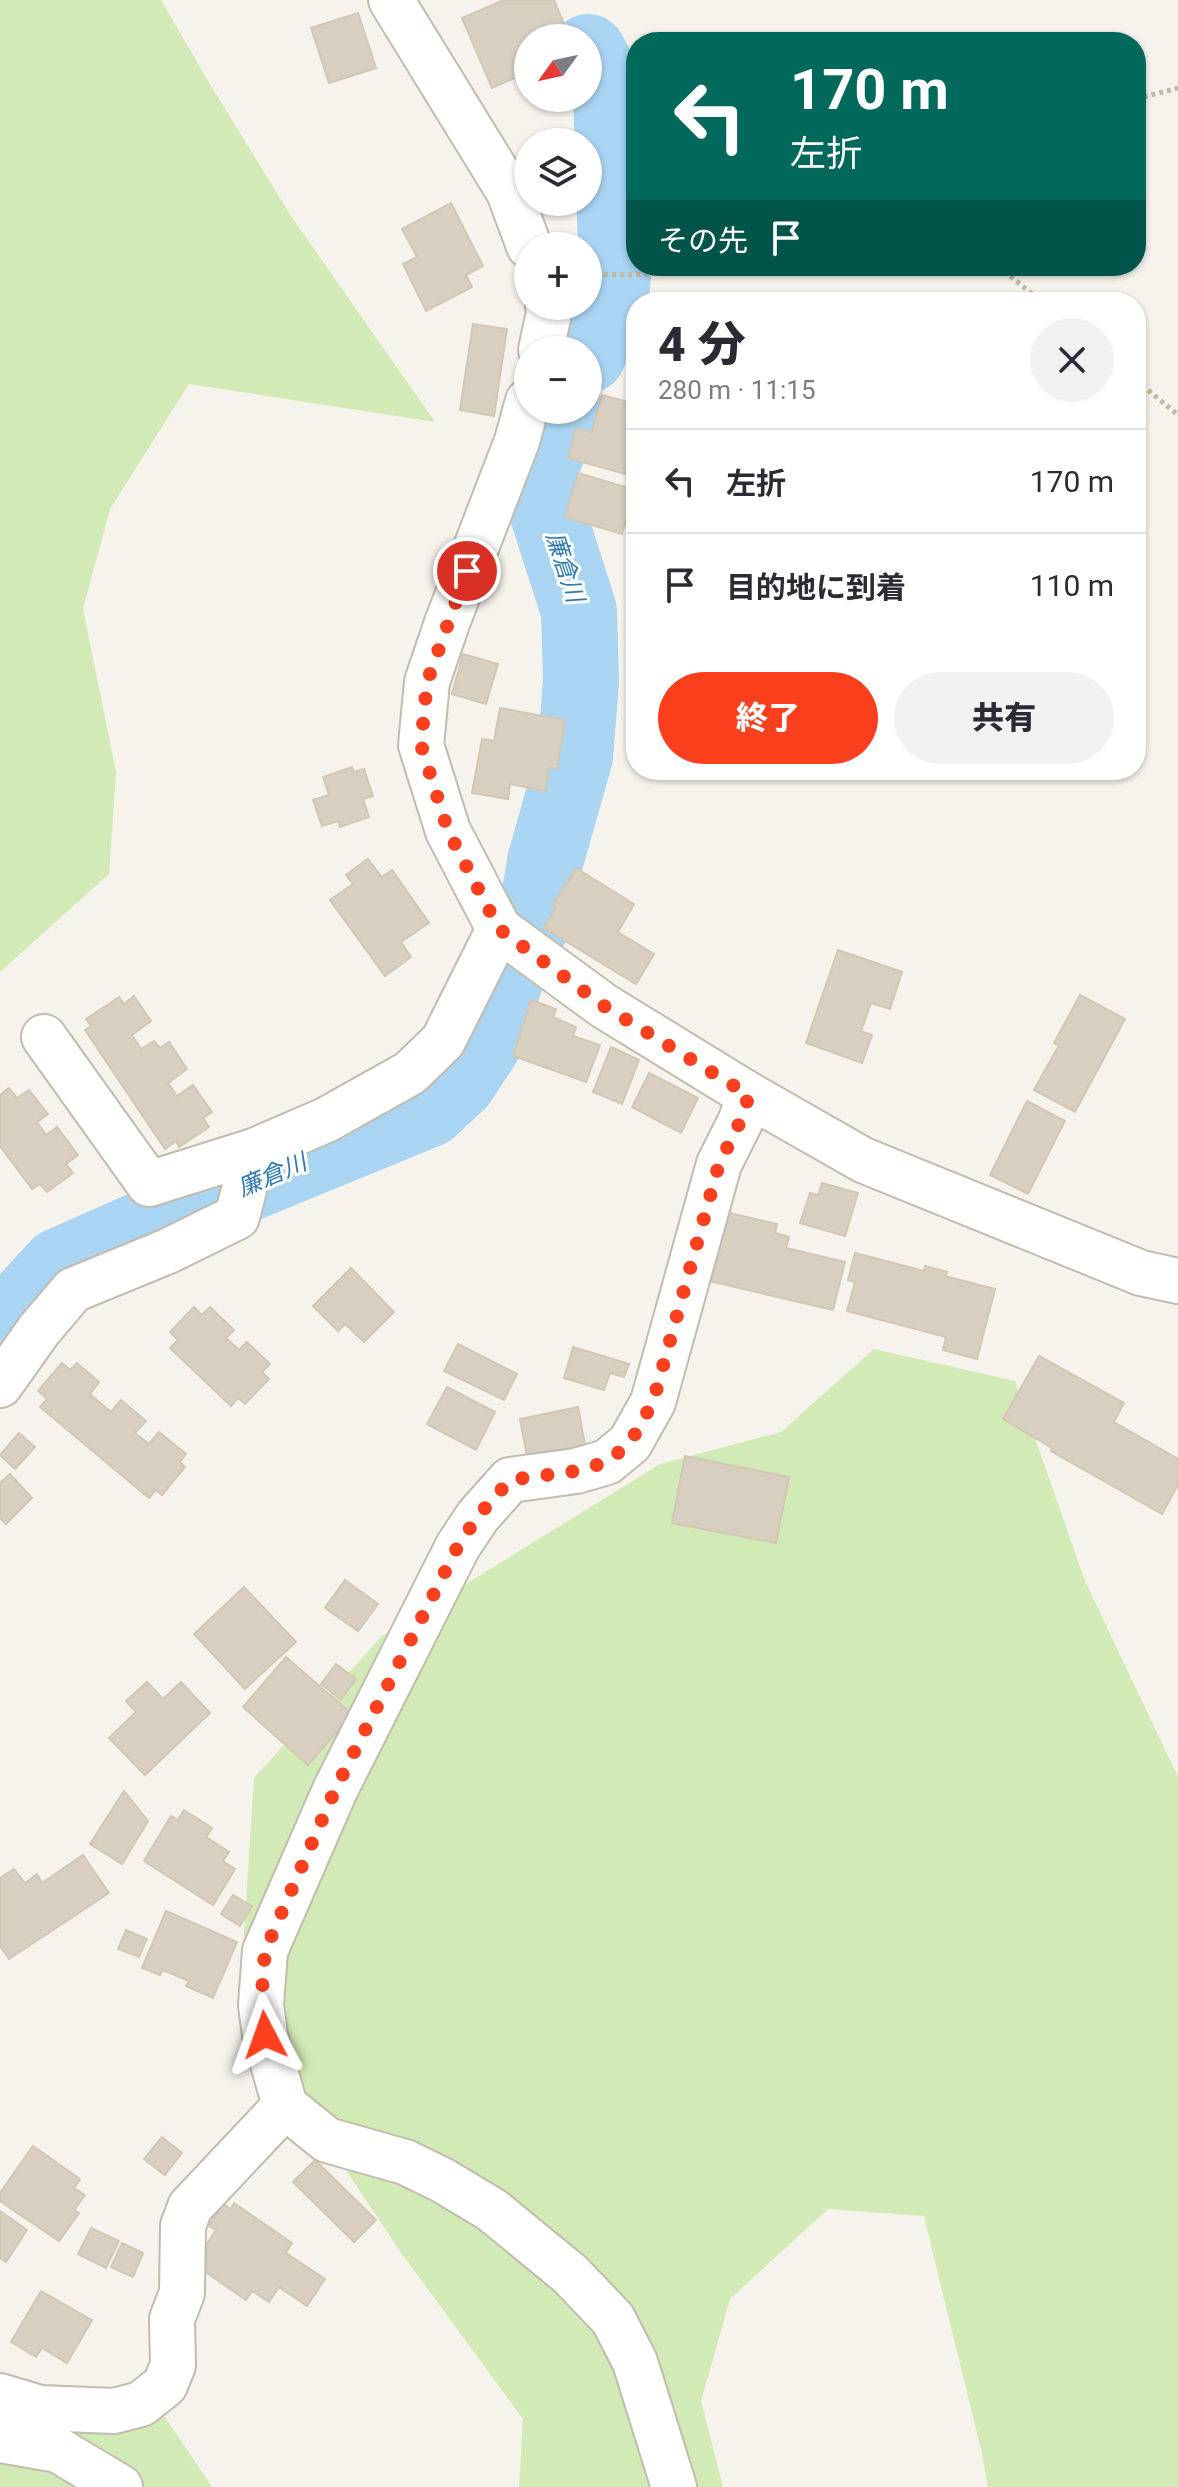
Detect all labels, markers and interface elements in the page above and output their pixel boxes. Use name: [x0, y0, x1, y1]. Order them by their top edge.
north arrow: [514, 24, 602, 112]
map controls: [514, 24, 602, 424]
text: 170 m: [790, 57, 949, 123]
icon: left: [658, 64, 762, 168]
button: layers: [514, 128, 602, 216]
text: 左折: [790, 133, 862, 175]
icon: arrive: [764, 216, 808, 260]
text: その先: [658, 223, 748, 258]
button: +: [514, 232, 602, 320]
text: 4 分: [658, 316, 746, 373]
button: close: [1030, 318, 1114, 402]
button: −: [514, 336, 602, 424]
text: 280 m · 11:15: [658, 375, 816, 405]
icon: left: [658, 459, 702, 503]
text: 170 m: [1030, 464, 1114, 499]
text: 左折: [726, 466, 786, 501]
water label: 廉倉川: [541, 528, 590, 608]
pin: [433, 537, 501, 605]
icon: arrive: [445, 549, 489, 593]
icon: arrive: [658, 563, 702, 607]
text: 110 m: [1030, 568, 1114, 603]
text: 目的地に到着: [726, 570, 906, 605]
button: 終了: [658, 672, 878, 764]
button: 共有: [894, 672, 1114, 764]
water label: 廉倉川: [233, 1147, 313, 1202]
position arrow: [223, 1993, 307, 2077]

